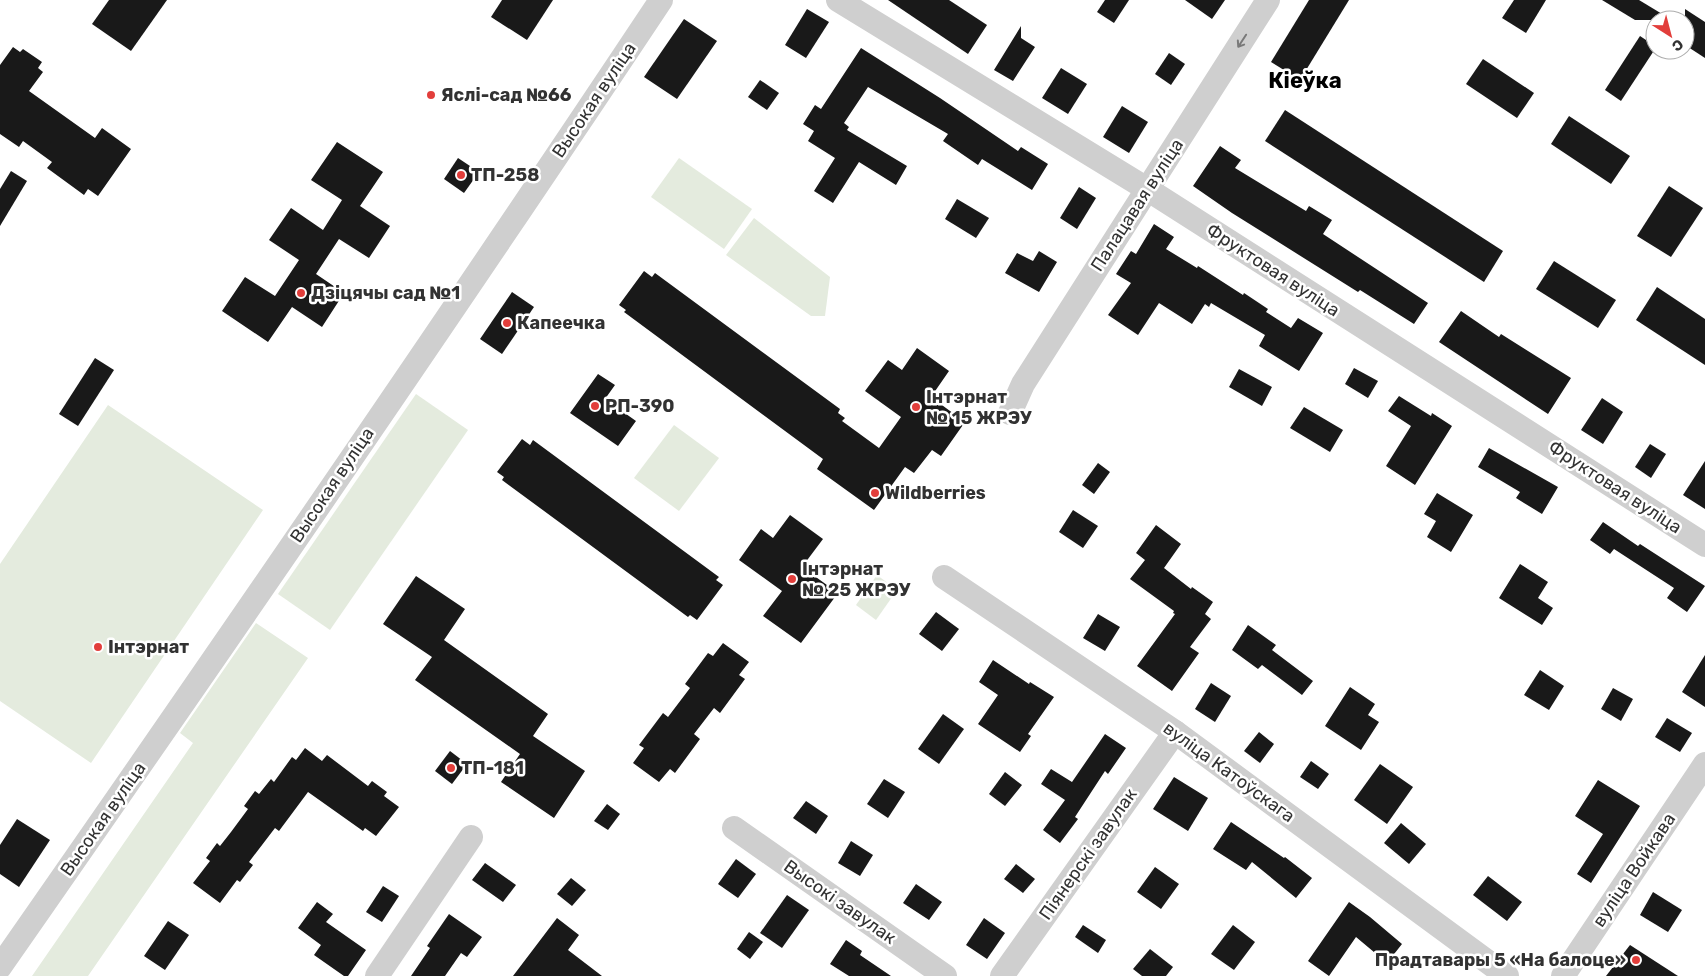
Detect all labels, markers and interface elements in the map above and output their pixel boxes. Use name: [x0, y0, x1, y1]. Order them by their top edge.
north arrow: [1645, 10, 1695, 60]
one-way arrow: [1236, 34, 1247, 48]
text: С: [1668, 35, 1686, 55]
street label: Высокая вуліца: [547, 38, 641, 162]
district label: Кіеўка: [1268, 67, 1342, 94]
place label: Яслі-сад №66: [441, 84, 572, 106]
marker: Яслі-сад №66: [425, 89, 437, 101]
street label: Палацавая вуліца: [1086, 135, 1188, 275]
place label: ТП-258: [471, 164, 539, 186]
marker: ТП-258: [455, 169, 467, 181]
street label: Фруктовая вуліца: [1202, 219, 1344, 321]
place label: Дзіцячы сад №1: [311, 282, 460, 304]
marker: Дзіцячы сад №1: [295, 287, 307, 299]
place label: Капеечка: [517, 312, 605, 334]
marker: Капеечка: [501, 317, 513, 329]
place label: Інтэрнат № 15 ЖРЭУ: [926, 386, 1032, 429]
place label: РП-390: [605, 395, 675, 417]
marker: РП-390: [589, 400, 601, 412]
marker: Інтэрнат № 15 ЖРЭУ: [910, 401, 922, 413]
street label: Высокая вуліца: [285, 423, 379, 547]
street label: Фруктовая вуліца: [1544, 436, 1686, 538]
place label: Wildberries: [885, 482, 986, 504]
marker: Wildberries: [869, 487, 881, 499]
place label: Інтэрнат № 25 ЖРЭУ: [802, 558, 911, 601]
marker: Інтэрнат № 25 ЖРЭУ: [786, 573, 798, 585]
place label: Інтэрнат: [108, 636, 189, 658]
marker: Інтэрнат: [92, 641, 104, 653]
street label: вуліца Катоўскага: [1159, 717, 1299, 827]
place label: ТП-181: [461, 757, 524, 779]
street label: Высокая вуліца: [56, 758, 150, 880]
marker: ТП-181: [445, 762, 457, 774]
street label: Піянерскі завулак: [1034, 784, 1142, 924]
street label: вуліца Войкава: [1588, 809, 1680, 931]
street label: Высокі завулак: [780, 855, 901, 949]
place label: Прадтавары 5 «На балоце»: [1375, 949, 1626, 971]
marker: Прадтавары 5 «На балоце»: [1630, 954, 1642, 966]

